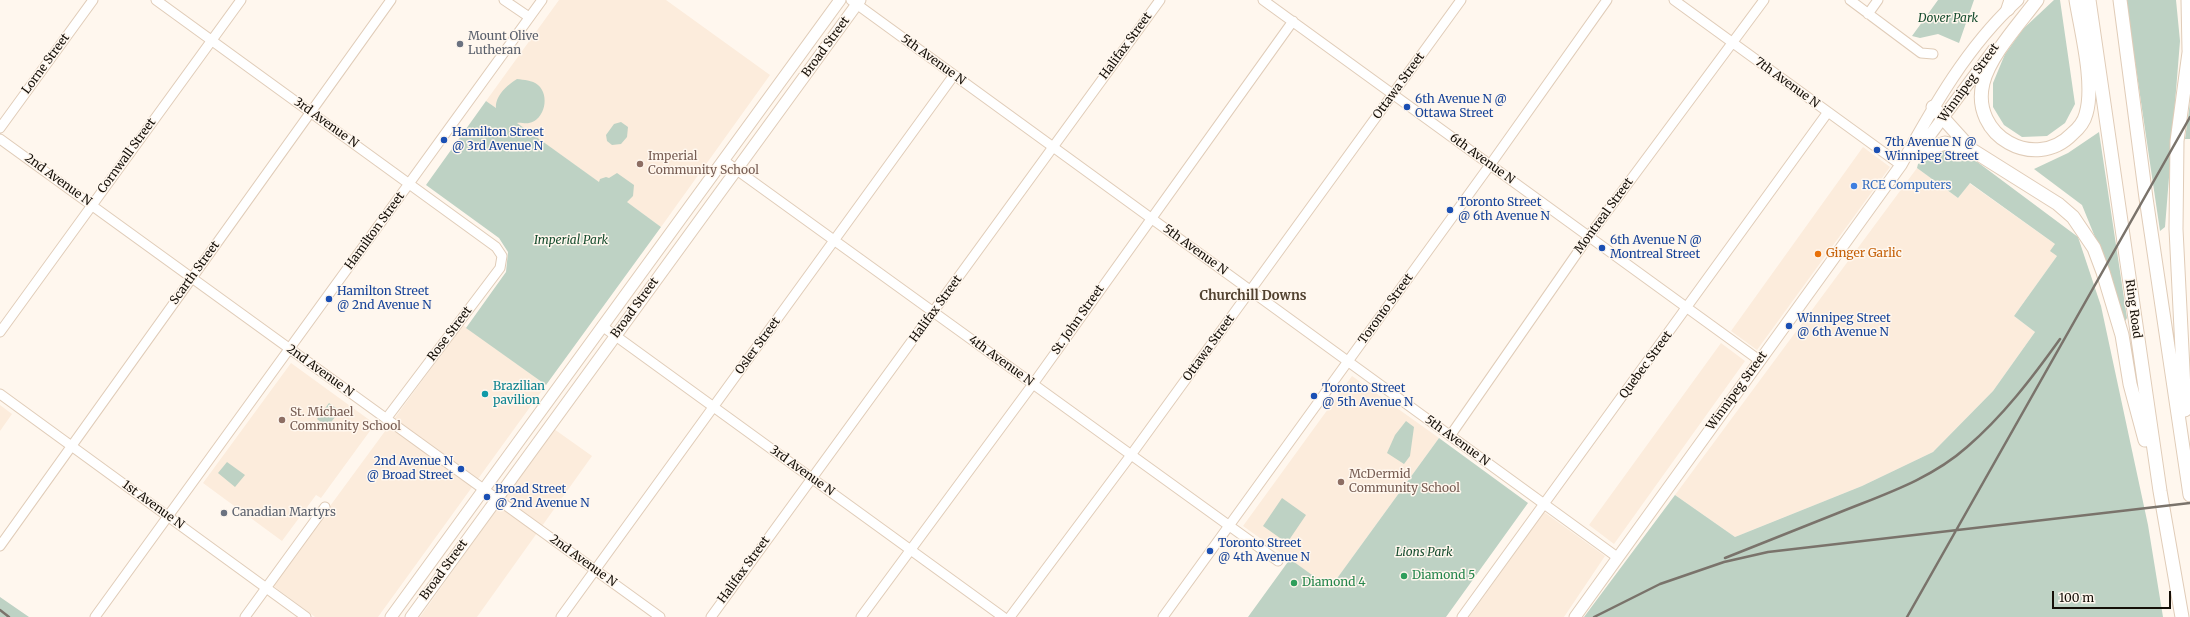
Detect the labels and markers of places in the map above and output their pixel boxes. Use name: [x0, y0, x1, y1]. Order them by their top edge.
place label: Mount Olive Lutheran: [468, 30, 538, 58]
marker: Mount Olive Lutheran: [455, 39, 465, 49]
place label: 6th Avenue N @ Ottawa Street: [1415, 93, 1507, 121]
marker: 6th Avenue N @ Ottawa Street: [1402, 102, 1412, 112]
place label: Hamilton Street @ 3rd Avenue N: [452, 126, 544, 154]
marker: Hamilton Street @ 3rd Avenue N: [439, 135, 449, 145]
place label: 7th Avenue N @ Winnipeg Street: [1885, 136, 1979, 164]
marker: 7th Avenue N @ Winnipeg Street: [1872, 145, 1882, 155]
place label: Imperial Community School: [648, 150, 759, 178]
marker: Imperial Community School: [635, 159, 645, 169]
place label: RCE Computers: [1862, 179, 1951, 193]
marker: RCE Computers: [1849, 181, 1859, 191]
place label: Toronto Street @ 6th Avenue N: [1458, 196, 1550, 224]
marker: Toronto Street @ 6th Avenue N: [1445, 205, 1455, 215]
place label: 6th Avenue N @ Montreal Street: [1610, 234, 1702, 262]
marker: 6th Avenue N @ Montreal Street: [1597, 243, 1607, 253]
place label: Ginger Garlic: [1826, 247, 1902, 261]
marker: Ginger Garlic: [1813, 249, 1823, 259]
place label: Hamilton Street @ 2nd Avenue N: [337, 285, 431, 313]
marker: Hamilton Street @ 2nd Avenue N: [324, 294, 334, 304]
place label: Winnipeg Street @ 6th Avenue N: [1797, 312, 1891, 340]
marker: Winnipeg Street @ 6th Avenue N: [1784, 321, 1794, 331]
place label: Brazilian pavilion: [493, 380, 545, 408]
place label: Toronto Street @ 5th Avenue N: [1322, 382, 1413, 410]
marker: Brazilian pavilion: [480, 389, 490, 399]
marker: Toronto Street @ 5th Avenue N: [1309, 391, 1319, 401]
place label: St. Michael Community School: [290, 406, 401, 434]
marker: St. Michael Community School: [277, 415, 287, 425]
place label: 2nd Avenue N @ Broad Street: [367, 455, 453, 483]
marker: 2nd Avenue N @ Broad Street: [456, 464, 466, 474]
place label: McDermid Community School: [1349, 468, 1460, 496]
marker: McDermid Community School: [1336, 477, 1346, 487]
place label: Broad Street @ 2nd Avenue N: [495, 483, 589, 511]
marker: Broad Street @ 2nd Avenue N: [482, 492, 492, 502]
place label: Canadian Martyrs: [232, 506, 336, 520]
marker: Canadian Martyrs: [219, 508, 229, 518]
place label: Toronto Street @ 4th Avenue N: [1218, 537, 1310, 565]
marker: Toronto Street @ 4th Avenue N: [1205, 546, 1215, 556]
place label: Diamond 5: [1412, 569, 1475, 583]
marker: Diamond 5: [1399, 571, 1409, 581]
place label: Diamond 4: [1302, 576, 1366, 590]
marker: Diamond 4: [1289, 578, 1299, 588]

